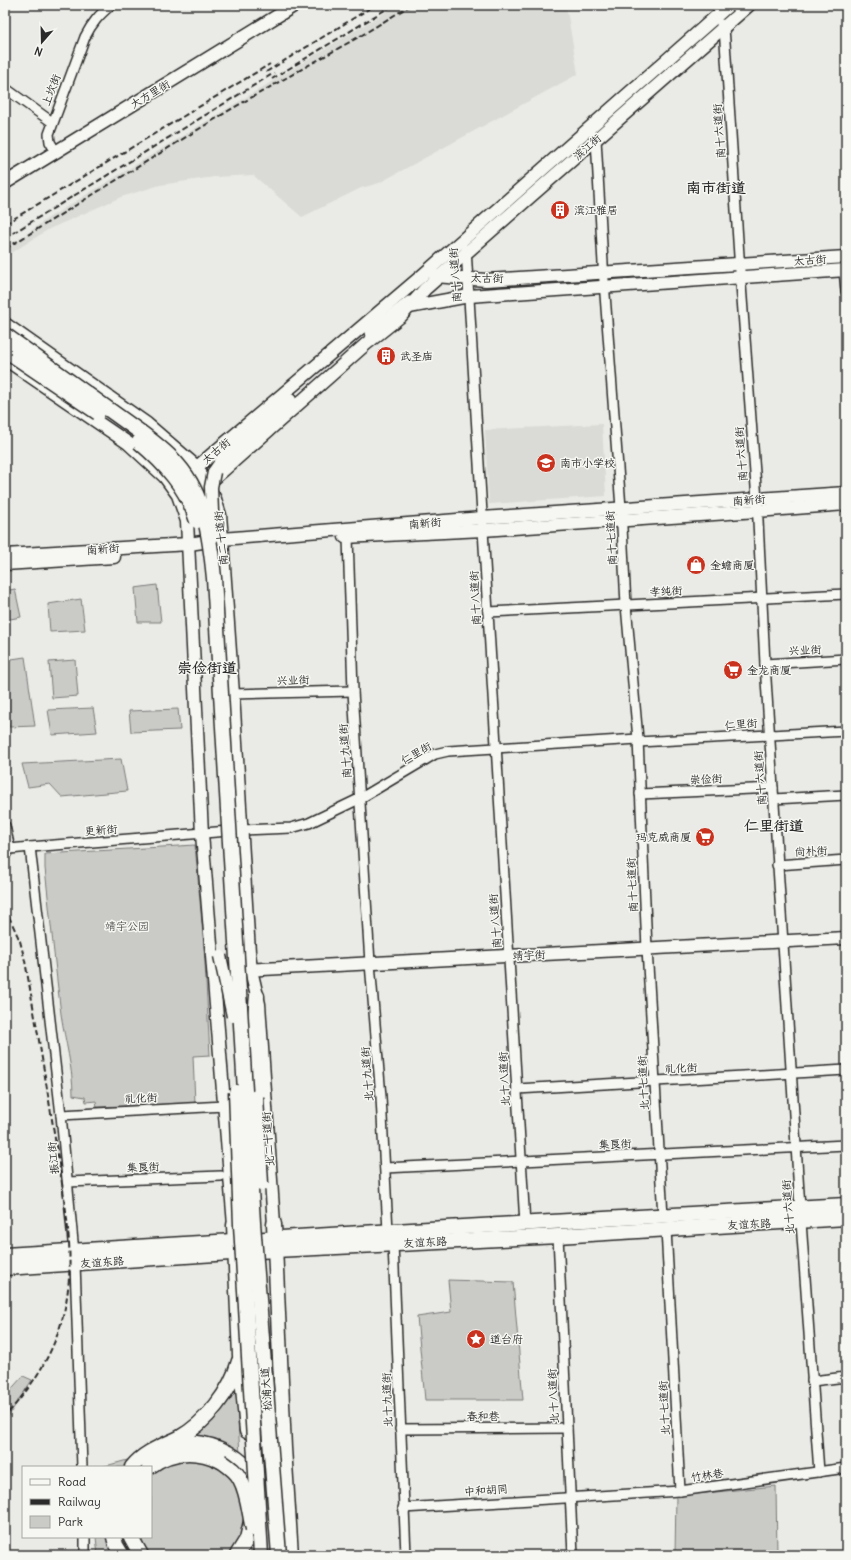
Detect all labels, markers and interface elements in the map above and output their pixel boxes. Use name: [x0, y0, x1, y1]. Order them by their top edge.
north arrow: [22, 22, 62, 62]
text: N: [33, 44, 45, 59]
street label: 上坎街: [39, 71, 64, 108]
street label: 大方里街: [128, 76, 173, 111]
street label: 南十六道街: [710, 102, 728, 159]
street label: 滨江街: [570, 130, 605, 163]
district label: 南市街道: [686, 178, 746, 197]
building icon: 滨江雅居: [549, 199, 571, 221]
place label: 滨江雅居: [574, 203, 618, 217]
street label: 南十八道街: [446, 246, 464, 303]
street label: 太古街: [793, 252, 828, 268]
street label: 太古街: [470, 271, 505, 285]
building icon: 武圣庙: [375, 345, 397, 367]
place label: 武圣庙: [400, 349, 433, 363]
street label: 南十六道街: [732, 425, 750, 482]
street label: 太古街: [199, 434, 234, 467]
school or university icon: 南市小学校: [535, 452, 557, 474]
place label: 南市小学校: [560, 456, 615, 470]
street label: 南新街: [732, 492, 767, 508]
street label: 南二十道街: [211, 509, 231, 566]
street label: 南十七道街: [603, 509, 619, 566]
street label: 南新街: [408, 515, 443, 531]
street label: 南新街: [86, 541, 121, 557]
shop icon: 金蟾商厦: [685, 554, 707, 576]
place label: 金蟾商厦: [710, 558, 754, 572]
street label: 南十八道街: [467, 569, 483, 626]
street label: 孝纯街: [649, 583, 684, 599]
street label: 兴业街: [788, 642, 823, 658]
district label: 崇俭街道: [177, 658, 237, 677]
supermarket icon: 金龙商厦: [722, 659, 744, 681]
place label: 金龙商厦: [747, 663, 791, 677]
street label: 兴业街: [276, 672, 311, 688]
street label: 仁里街: [724, 716, 759, 732]
street label: 南十九道街: [336, 722, 354, 779]
street label: 仁里街: [398, 738, 435, 767]
street label: 南十六道街: [751, 749, 769, 806]
street label: 崇俭街: [689, 771, 724, 787]
district label: 仁里街道: [744, 816, 804, 835]
street label: 更新街: [84, 822, 119, 838]
supermarket icon: 玛克威商厦: [694, 826, 716, 848]
place label: 玛克威商厦: [636, 830, 691, 844]
street label: 尚朴街: [794, 843, 829, 859]
street label: 南十七道街: [624, 856, 640, 913]
street label: 南十八道街: [486, 892, 504, 949]
park label: 靖宇公园: [105, 919, 149, 933]
street label: 靖宇街: [512, 947, 547, 963]
street label: 北十九道街: [358, 1045, 376, 1102]
street label: 北十八道街: [496, 1050, 512, 1107]
street label: 北十七道街: [635, 1054, 651, 1111]
street label: 礼化街: [664, 1060, 699, 1076]
street label: 礼化街: [124, 1090, 159, 1106]
street label: 北二十道街: [259, 1110, 277, 1167]
street label: 集良街: [598, 1136, 633, 1152]
street label: 振江街: [45, 1140, 61, 1175]
street label: 集良街: [126, 1159, 161, 1175]
street label: 北十六道街: [779, 1178, 797, 1235]
street label: 友谊东路: [727, 1216, 771, 1232]
street label: 友谊东路: [403, 1234, 447, 1250]
street label: 友谊东路: [80, 1253, 124, 1271]
place icon: 道台府: [465, 1328, 487, 1350]
place label: 道台府: [490, 1332, 523, 1346]
street label: 松浦大道: [257, 1367, 275, 1411]
street label: 北十八道街: [545, 1367, 561, 1424]
street label: 北十九道街: [379, 1371, 395, 1428]
street label: 北十七道街: [656, 1379, 672, 1436]
street label: 春和巷: [467, 1409, 500, 1423]
legend: [22, 1466, 152, 1538]
street label: 竹林巷: [690, 1466, 724, 1484]
text: Road: [58, 1474, 86, 1489]
street label: 中和胡同: [464, 1481, 508, 1499]
text: Railway: [58, 1494, 101, 1509]
text: Park: [58, 1514, 83, 1529]

